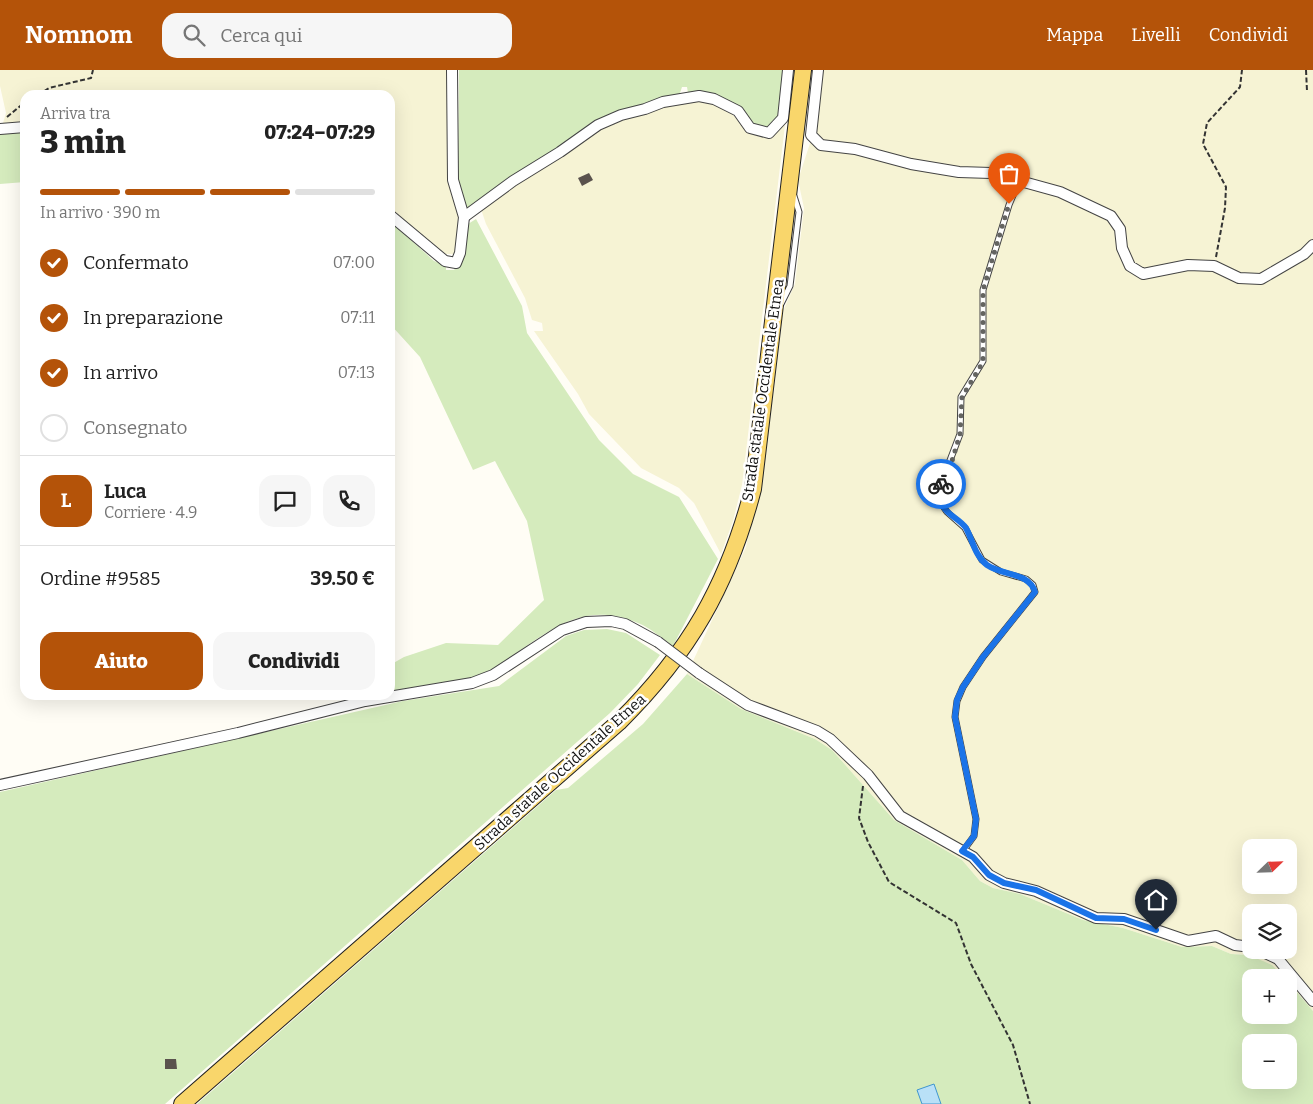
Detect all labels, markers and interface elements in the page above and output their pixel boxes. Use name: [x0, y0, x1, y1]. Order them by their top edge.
search box: [162, 13, 512, 58]
text: Nomnom: [25, 21, 132, 49]
icon: search: [180, 21, 208, 49]
text: Cerca qui: [220, 24, 302, 47]
text: Mappa: [1046, 24, 1103, 46]
text: Livelli: [1131, 24, 1181, 46]
text: Condividi: [1209, 24, 1288, 46]
text: Arriva tra: [40, 104, 110, 123]
text: 07:24–07:29: [264, 121, 375, 144]
text: 3 min: [40, 123, 126, 161]
pin: [988, 153, 1030, 204]
icon: bag: [995, 160, 1023, 188]
text: In arrivo · 390 m: [40, 203, 160, 222]
icon: check: [40, 249, 68, 277]
text: Confermato: [83, 251, 189, 274]
text: 07:00: [333, 253, 375, 272]
street label: Strada statale Occidentale Etnea: [738, 278, 788, 502]
icon: check: [40, 304, 68, 332]
text: In preparazione: [83, 306, 223, 329]
text: 07:11: [340, 308, 375, 327]
icon: check: [40, 359, 68, 387]
text: In arrivo: [83, 361, 158, 384]
text: 07:13: [338, 363, 375, 382]
text: Consegnato: [83, 416, 188, 439]
courier: [916, 459, 966, 509]
icon: bike: [927, 470, 955, 498]
button: chat: [259, 475, 311, 527]
button: phone: [323, 475, 375, 527]
text: Luca: [104, 480, 146, 503]
text: L: [61, 489, 71, 512]
text: Corriere · 4.9: [104, 503, 197, 522]
text: Ordine #9585: [40, 567, 161, 590]
text: 39.50 €: [310, 567, 375, 590]
button: Aiuto: [40, 632, 203, 690]
button: Condividi: [213, 632, 375, 690]
street label: Strada statale Occidentale Etnea: [471, 690, 649, 854]
north arrow: [1242, 839, 1298, 894]
map controls: [1242, 839, 1297, 1089]
pin: [1135, 879, 1177, 930]
icon: home: [1142, 886, 1170, 914]
button: layers: [1242, 904, 1297, 959]
button: +: [1242, 969, 1297, 1024]
button: −: [1242, 1034, 1297, 1089]

